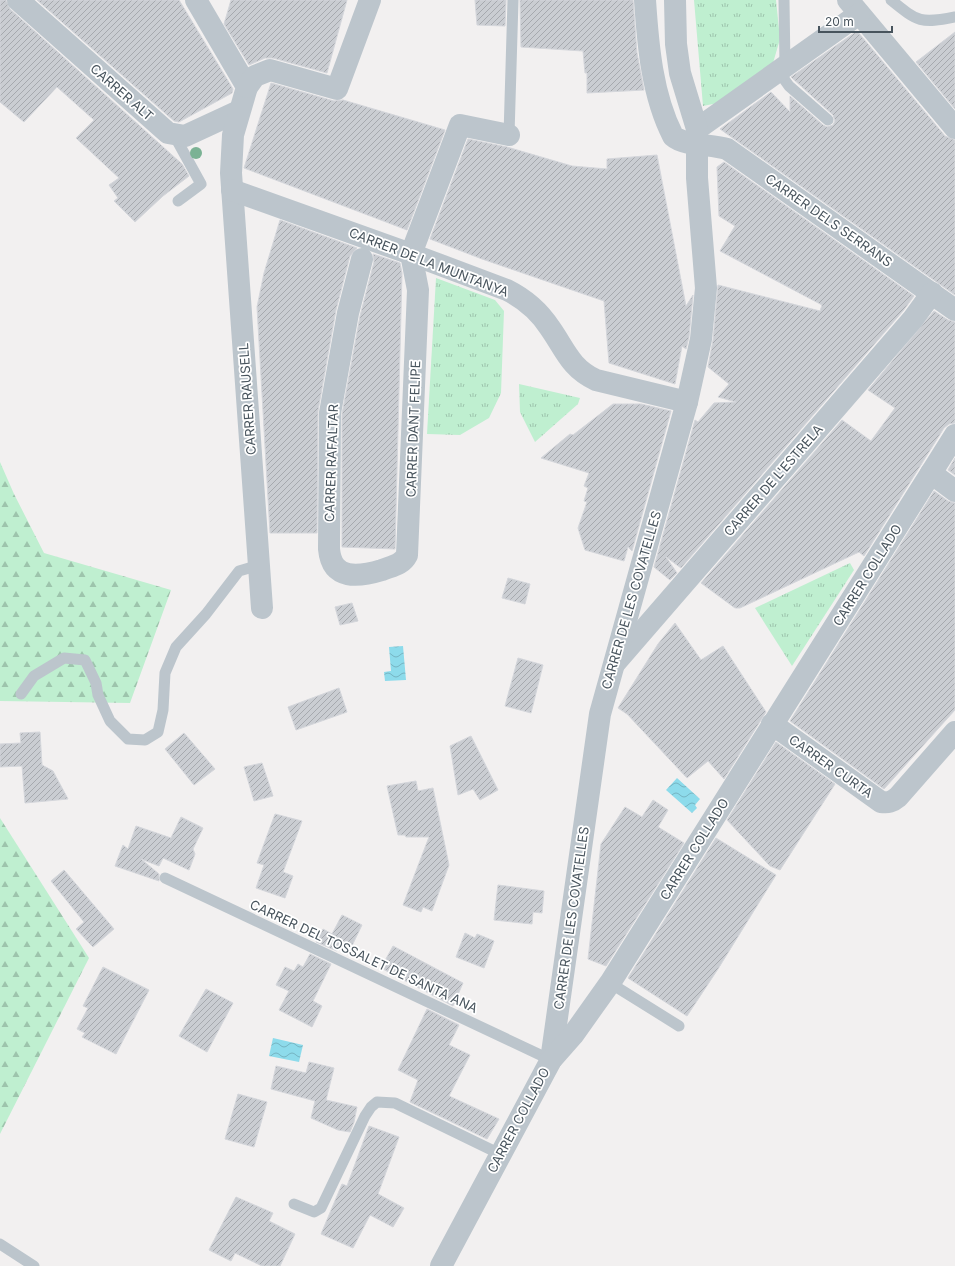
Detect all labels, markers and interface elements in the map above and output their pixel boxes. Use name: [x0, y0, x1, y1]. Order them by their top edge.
scale bar: [819, 8, 892, 34]
text: 20 m: [825, 14, 854, 29]
street label: CARRER ALT: [87, 60, 157, 124]
street label: CARRER DELS SERRANS: [762, 170, 896, 270]
street label: CARRER DE LA MUNTANYA: [347, 224, 511, 300]
street label: CARRER RAUSELL: [235, 342, 259, 456]
street label: CARRER DANT FELIPE: [403, 360, 423, 498]
street label: CARRER RAFALTAR: [321, 404, 341, 522]
street label: CARRER DE L'ESTRELA: [720, 421, 826, 539]
street label: CARRER DE LES COVATELLES: [598, 509, 664, 691]
street label: CARRER COLLADO: [829, 521, 905, 629]
street label: CARRER CURTA: [786, 731, 876, 801]
street label: CARRER COLLADO: [656, 795, 732, 903]
street label: CARRER DE LES COVATELLES: [550, 825, 592, 1011]
street label: CARRER DEL TOSSALET DE SANTA ANA: [248, 896, 480, 1016]
street label: CARRER COLLADO: [483, 1064, 553, 1176]

